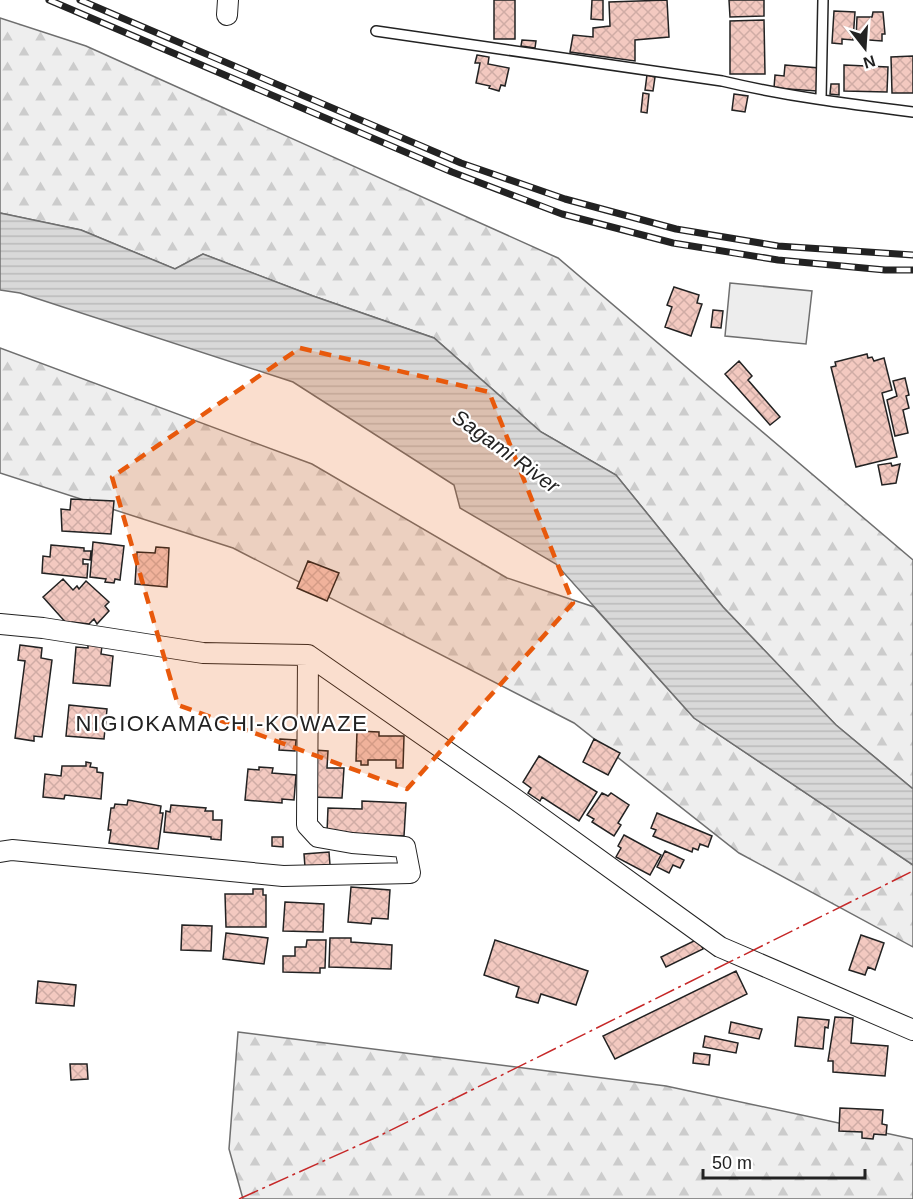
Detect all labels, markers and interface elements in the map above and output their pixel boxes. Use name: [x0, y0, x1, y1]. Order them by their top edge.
north arrow: [835, 18, 895, 78]
text: N: [861, 52, 877, 72]
water label: Sagami River: [448, 405, 565, 498]
district label: NIGIOKAMACHI-KOWAZE: [76, 711, 368, 736]
scale bar: [703, 1142, 865, 1180]
text: 50 m: [712, 1153, 752, 1173]

